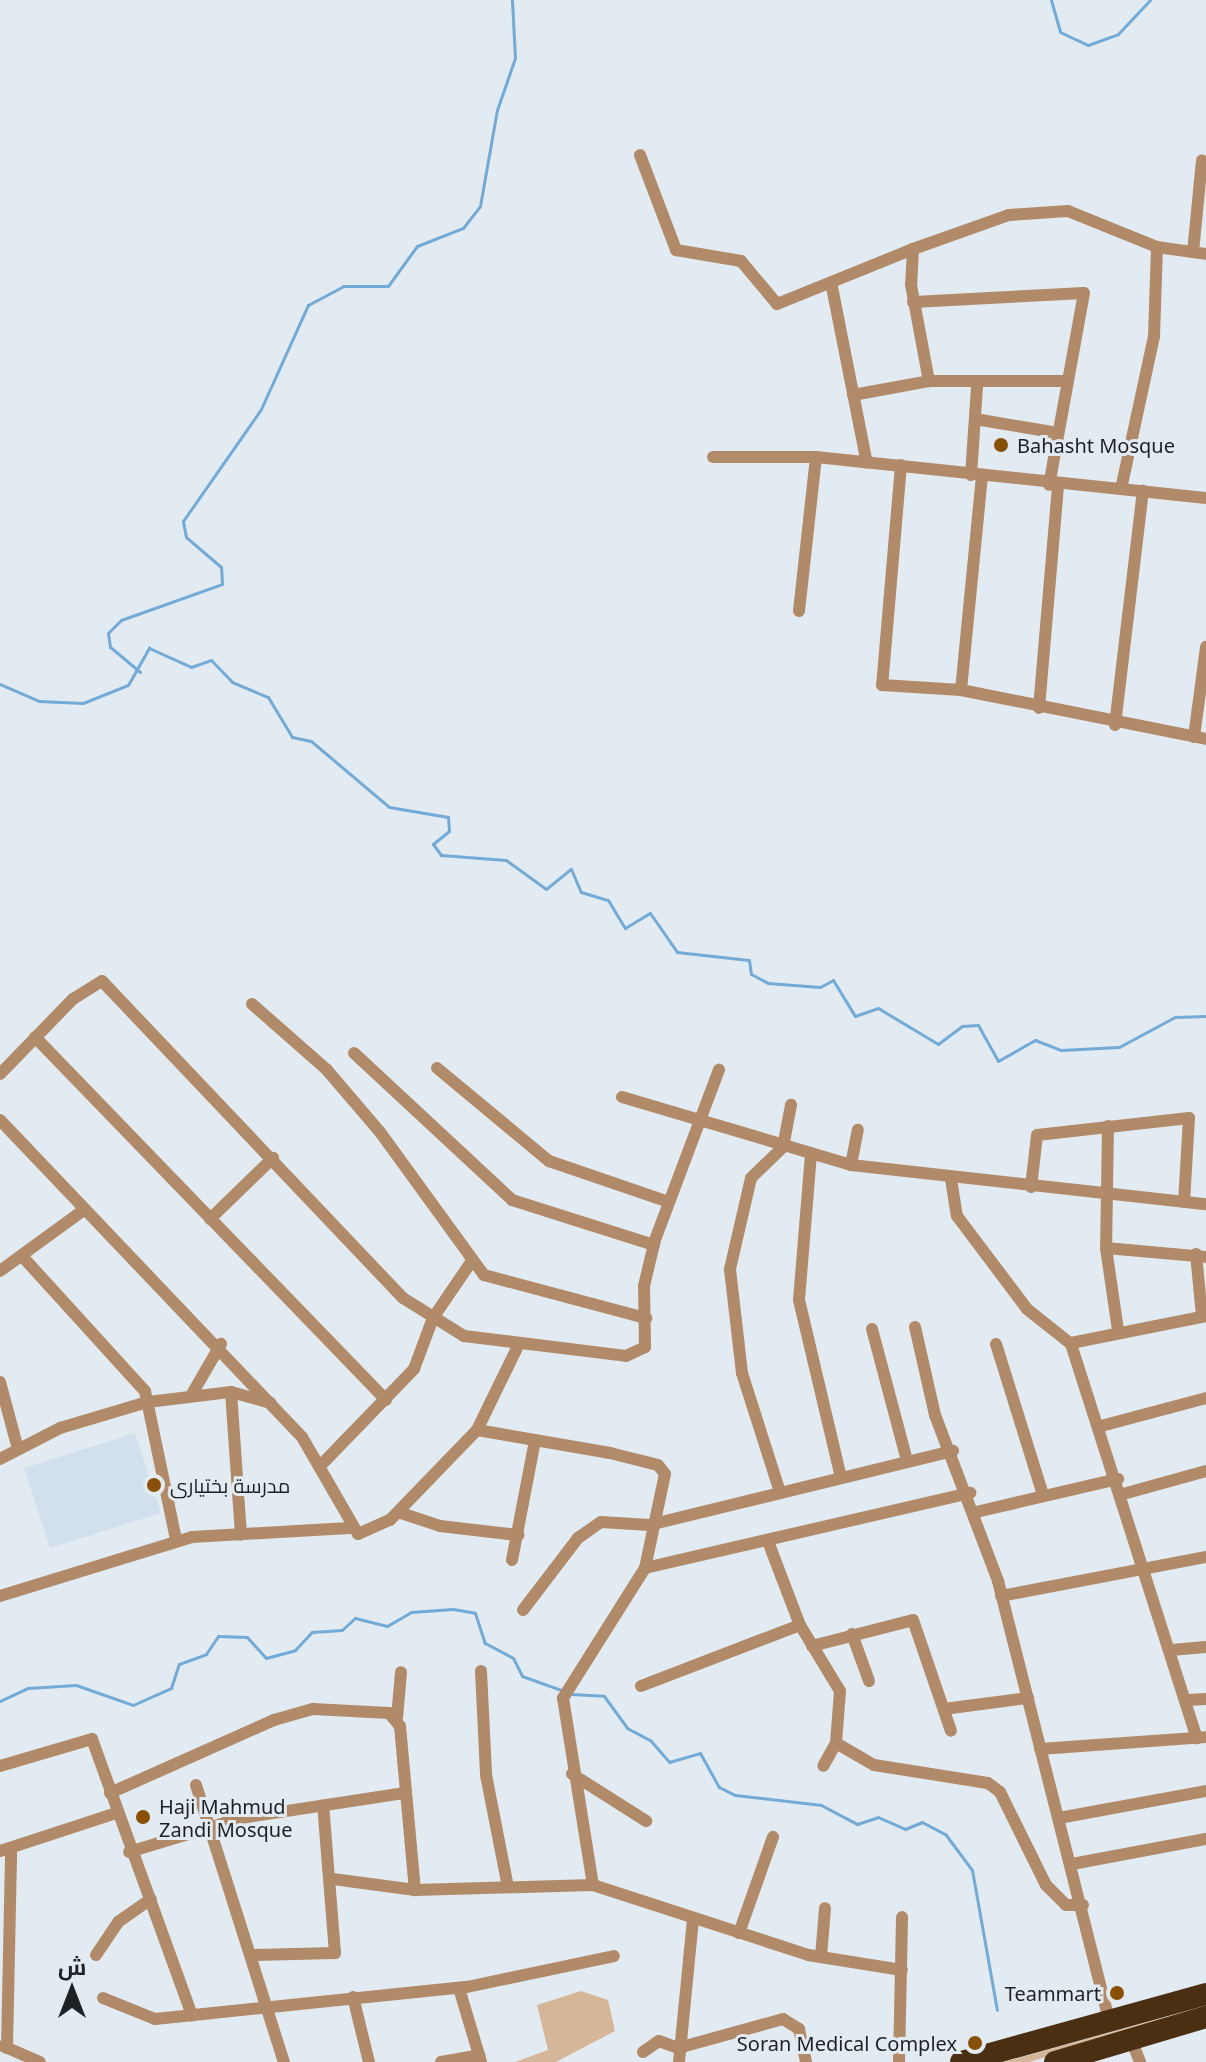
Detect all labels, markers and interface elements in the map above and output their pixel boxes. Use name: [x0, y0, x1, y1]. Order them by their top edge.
place label: Bahasht Mosque: [1017, 433, 1175, 457]
marker: Bahasht Mosque: [992, 436, 1010, 454]
place label: مدرسة بختيارى: [170, 1473, 290, 1497]
marker: مدرسة بختيارى: [145, 1476, 163, 1494]
place label: Haji Mahmud Zandi Mosque: [159, 1794, 292, 1841]
marker: Haji Mahmud Zandi Mosque: [134, 1808, 152, 1826]
north arrow: [32, 1950, 112, 2030]
text: ش: [58, 1951, 86, 1981]
place label: Teammart: [1005, 1981, 1101, 2005]
marker: Teammart: [1108, 1984, 1126, 2002]
place label: Soran Medical Complex: [737, 2031, 957, 2055]
marker: Soran Medical Complex: [964, 2032, 986, 2054]

